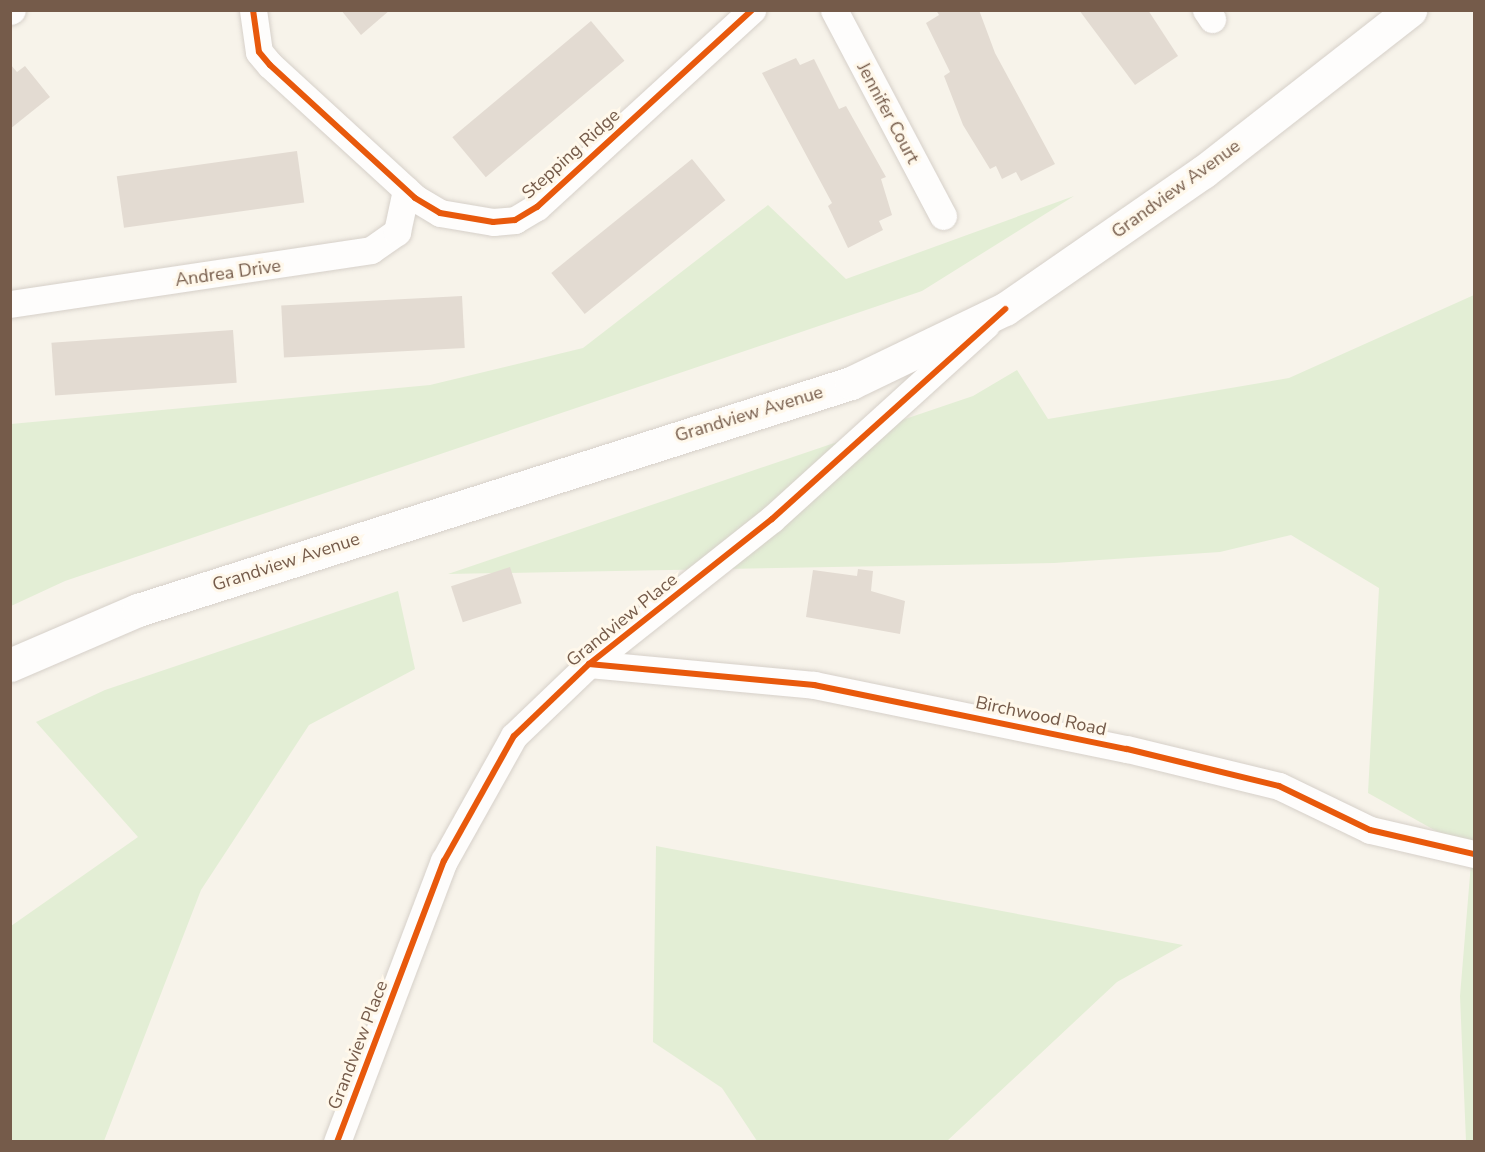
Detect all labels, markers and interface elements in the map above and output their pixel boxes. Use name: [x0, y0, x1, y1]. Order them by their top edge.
street label: Jennifer Court: [852, 59, 924, 167]
street label: Stepping Ridge: [518, 104, 624, 204]
street label: Grandview Avenue: [1108, 135, 1244, 243]
street label: Andrea Drive: [174, 255, 282, 291]
street label: Grandview Avenue: [672, 381, 826, 447]
street label: Grandview Avenue: [210, 528, 362, 596]
street label: Grandview Place: [562, 569, 682, 671]
street label: Birchwood Road: [974, 692, 1108, 740]
street label: Grandview Place: [323, 977, 393, 1113]

